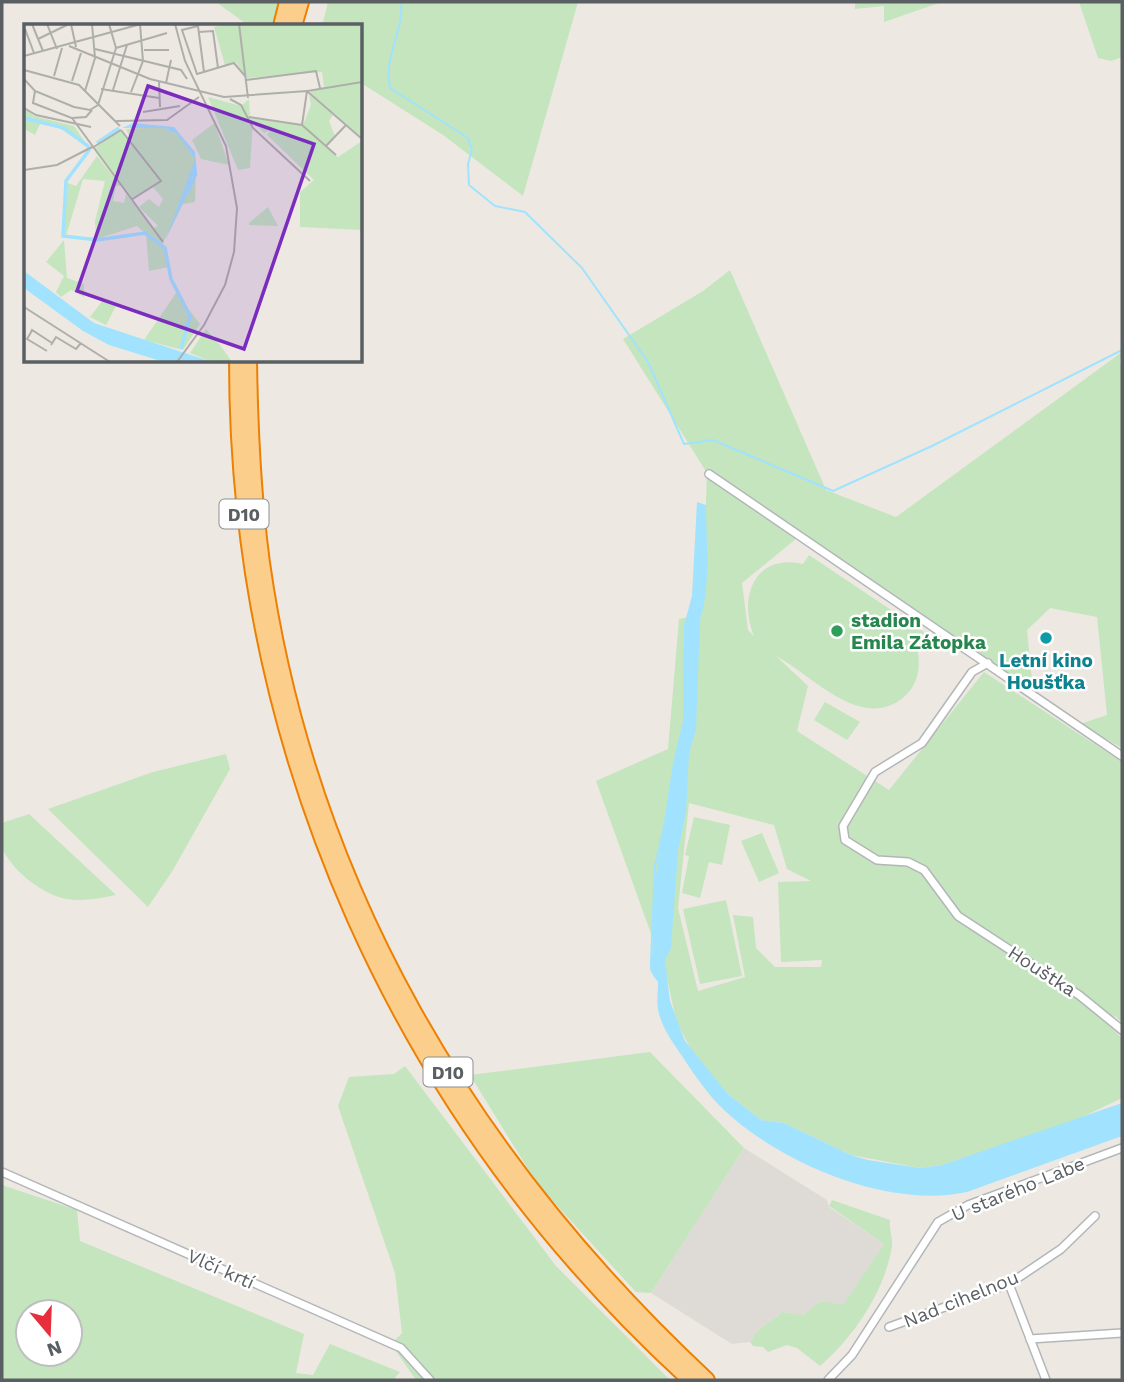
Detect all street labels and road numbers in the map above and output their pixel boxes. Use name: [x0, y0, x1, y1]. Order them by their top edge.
road number: D10: [219, 500, 268, 528]
street label: Houštka: [1004, 941, 1080, 1002]
road number: D10: [424, 1058, 472, 1086]
street label: U starého Labe: [948, 1152, 1088, 1226]
street label: Vlčí krtí: [184, 1244, 258, 1294]
street label: Nad cihelnou: [900, 1265, 1022, 1333]

